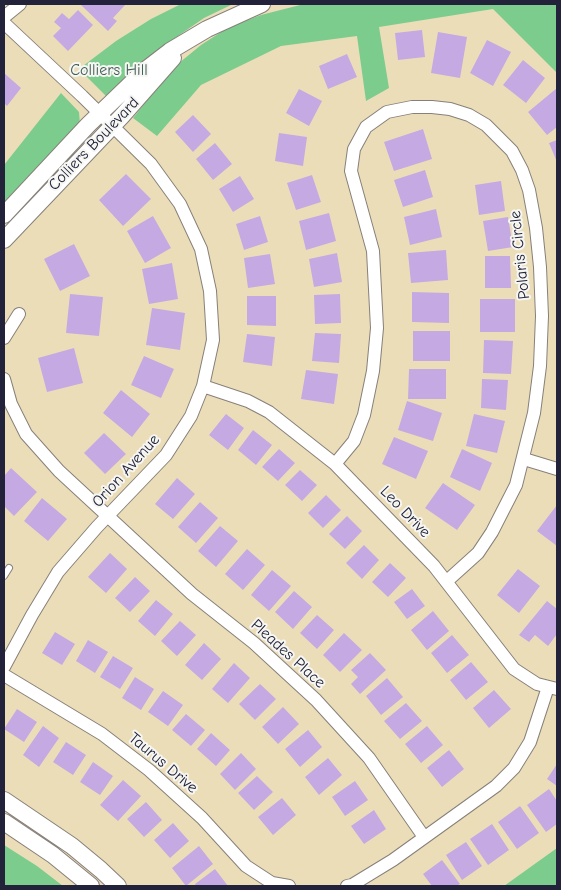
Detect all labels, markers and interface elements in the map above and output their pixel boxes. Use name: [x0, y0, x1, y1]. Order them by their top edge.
park label: Colliers Hill: [70, 60, 148, 80]
street label: Colliers Boulevard: [45, 93, 143, 195]
street label: Polaris Circle: [506, 210, 534, 300]
street label: Orion Avenue: [88, 431, 164, 511]
street label: Leo Drive: [376, 482, 434, 542]
street label: Pleades Place: [247, 616, 329, 692]
street label: Taurus Drive: [125, 729, 201, 797]

